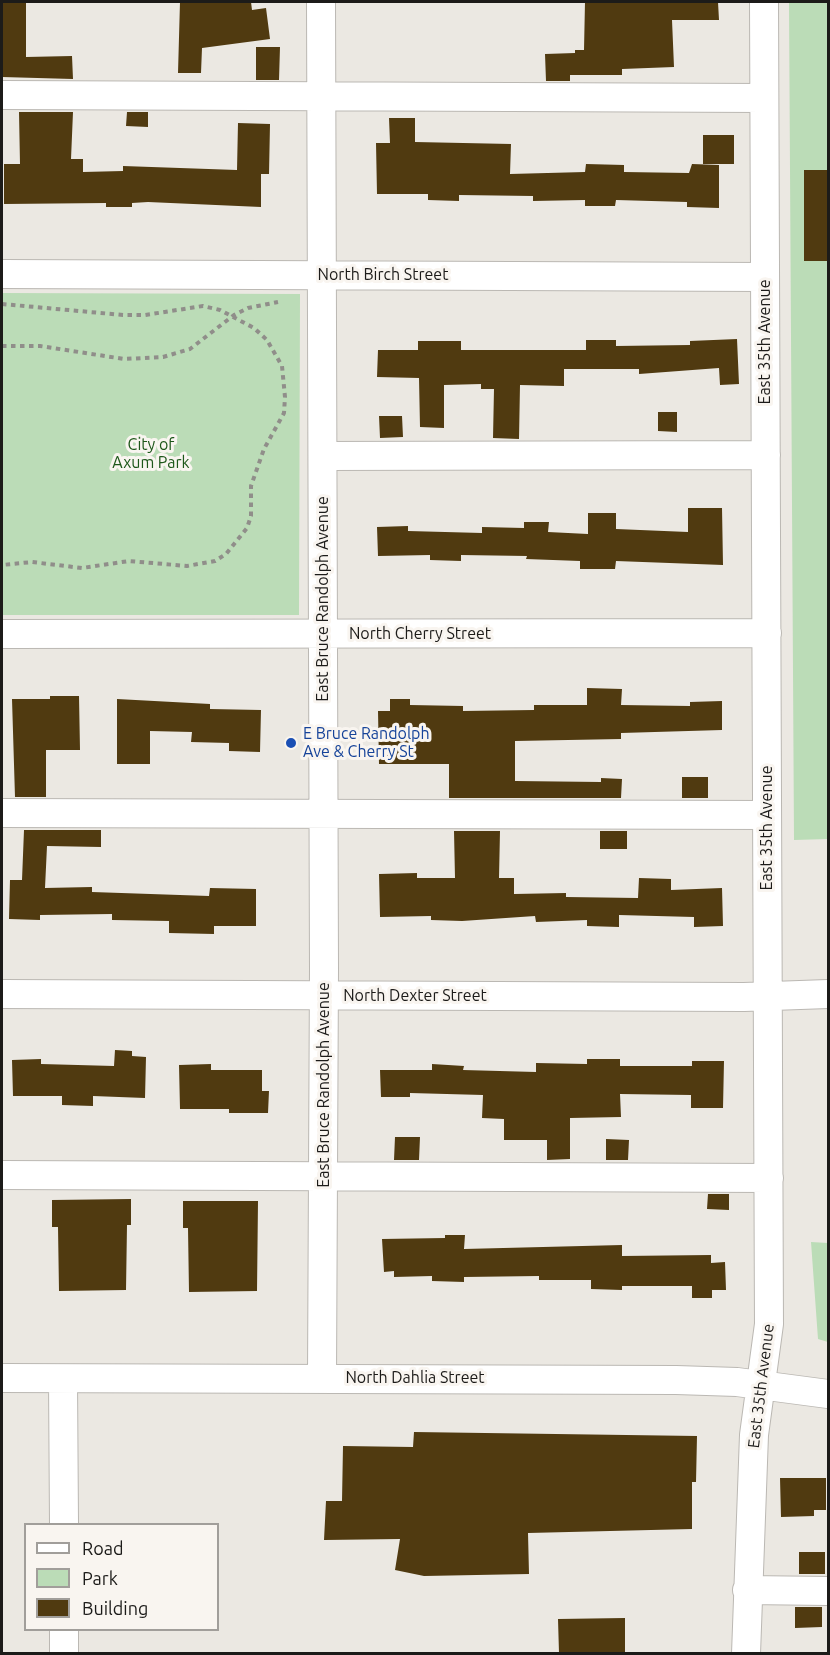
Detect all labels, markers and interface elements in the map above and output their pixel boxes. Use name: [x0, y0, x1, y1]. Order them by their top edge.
street label: North Birch Street: [318, 265, 448, 285]
street label: East 35th Avenue: [755, 279, 775, 405]
park label: City of Axum Park: [112, 435, 190, 473]
street label: East Bruce Randolph Avenue: [313, 496, 333, 702]
street label: North Cherry Street: [349, 624, 491, 644]
place label: E Bruce Randolph Ave & Cherry St: [303, 724, 430, 762]
marker: E Bruce Randolph Ave & Cherry St: [284, 736, 298, 750]
street label: East 35th Avenue: [757, 765, 777, 891]
street label: East Bruce Randolph Avenue: [314, 982, 334, 1188]
street label: North Dexter Street: [343, 986, 487, 1006]
street label: East 35th Avenue: [744, 1323, 778, 1449]
street label: North Dahlia Street: [345, 1368, 485, 1388]
legend: [24, 1523, 219, 1631]
text: Road: [82, 1538, 124, 1558]
text: Park: [82, 1568, 118, 1588]
text: Building: [82, 1598, 148, 1618]

